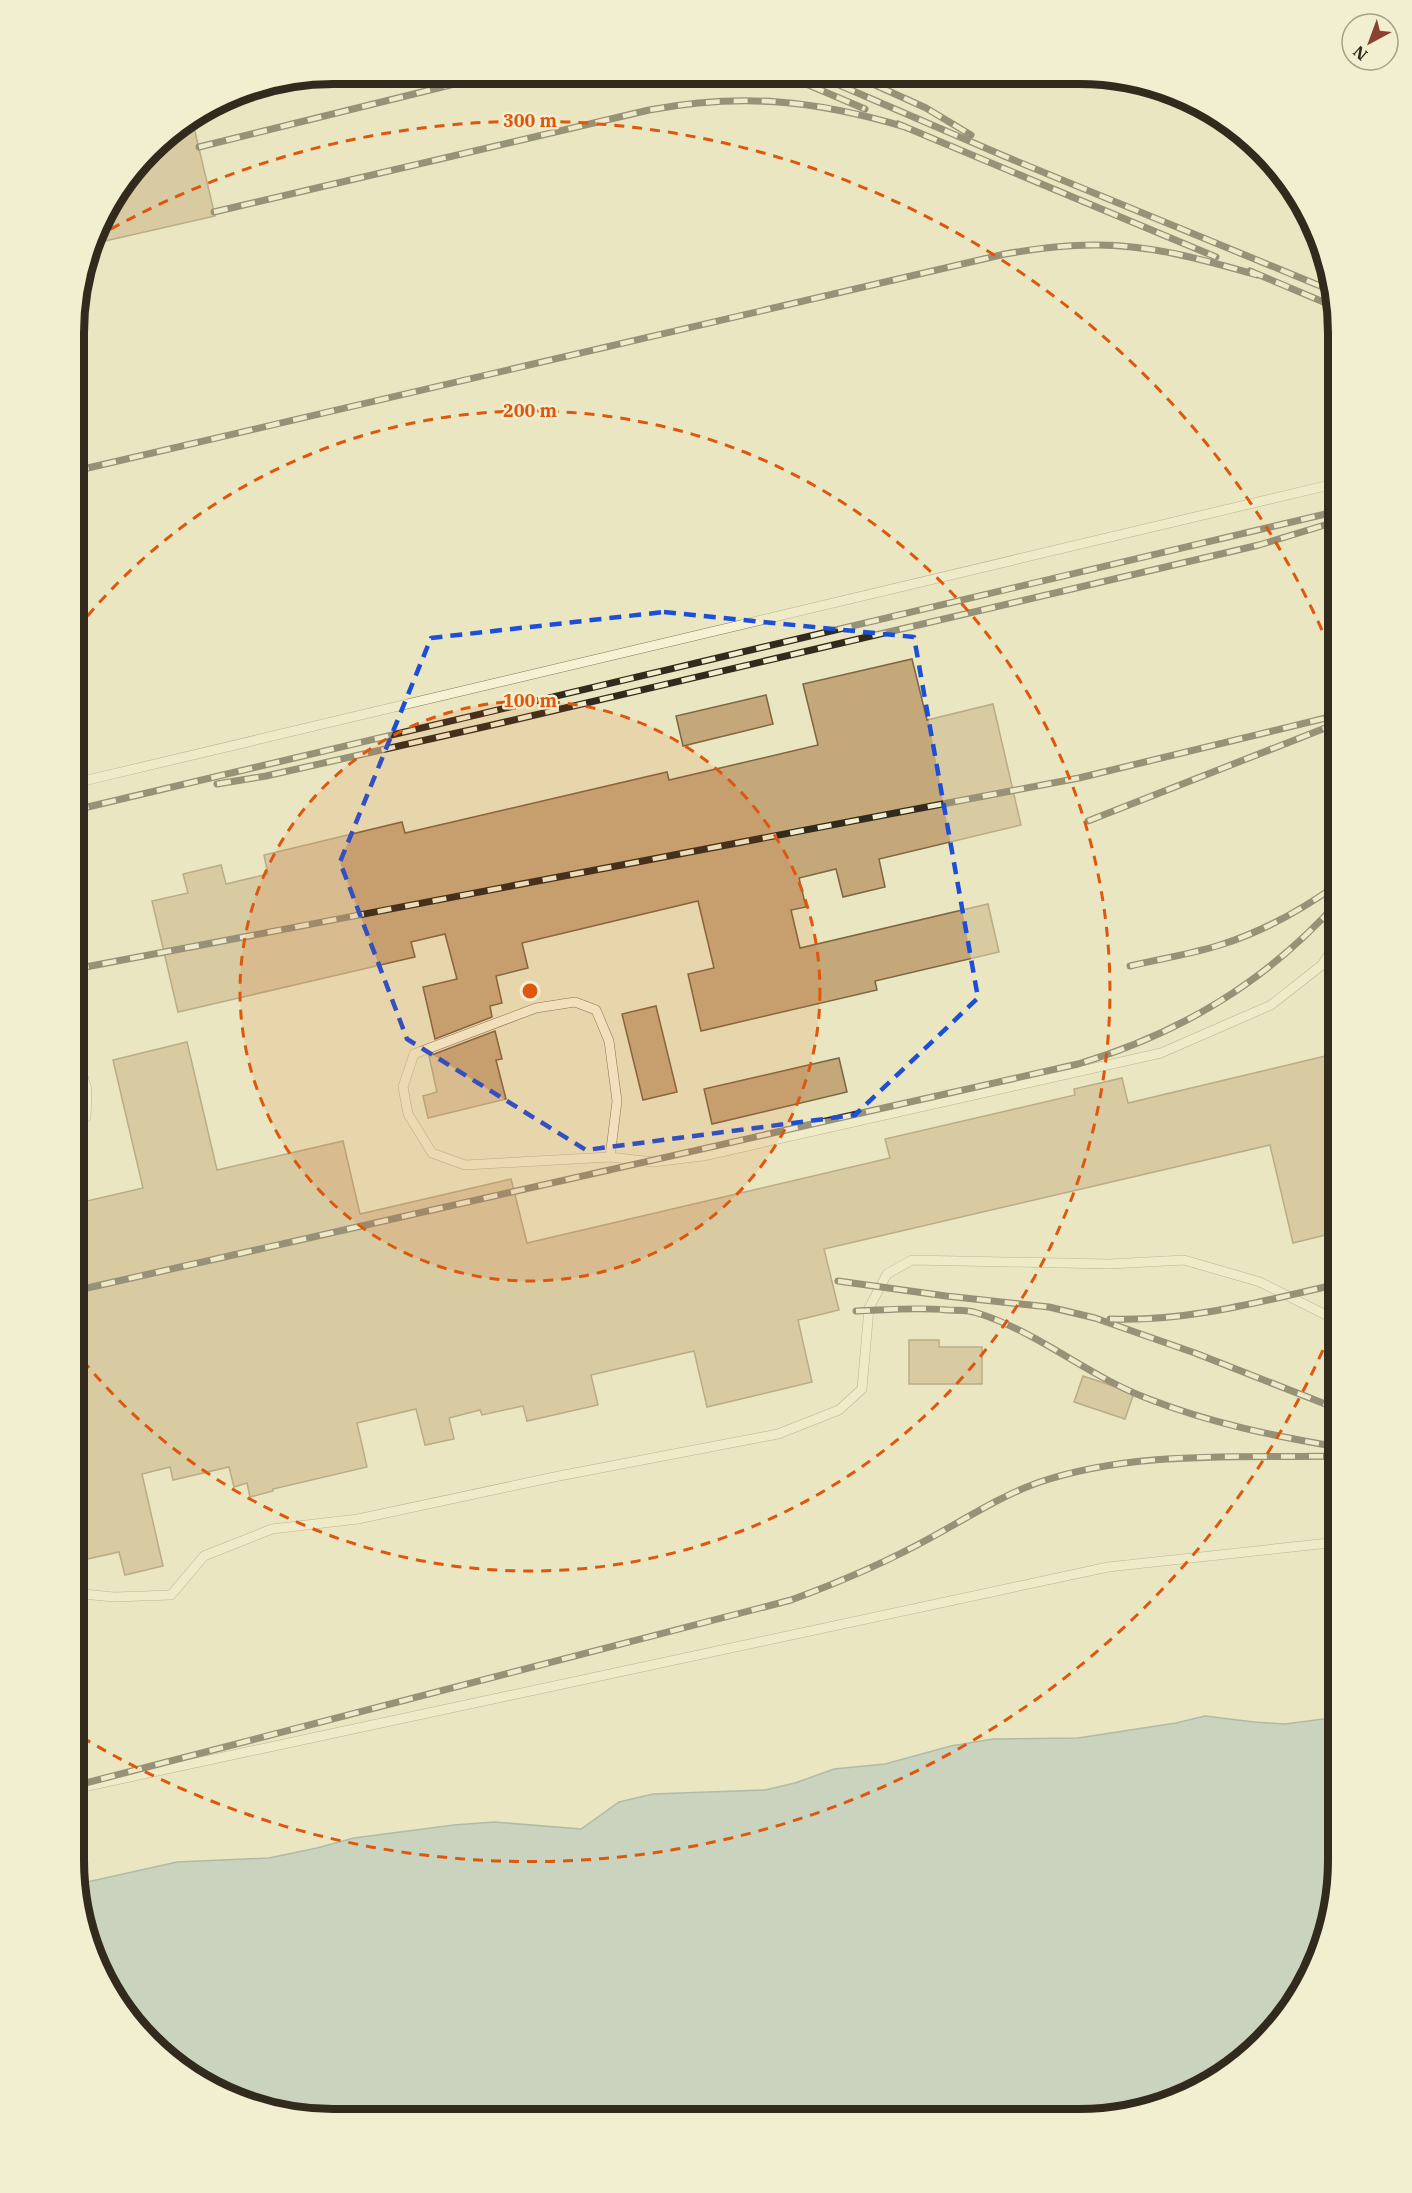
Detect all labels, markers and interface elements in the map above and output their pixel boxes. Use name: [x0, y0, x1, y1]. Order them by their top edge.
north arrow: [1340, 12, 1400, 72]
text: N: [1349, 42, 1371, 65]
text: 300 m: [503, 109, 558, 132]
text: 200 m: [503, 399, 558, 422]
text: 100 m: [503, 689, 558, 712]
centre of rings: [520, 981, 540, 1001]

